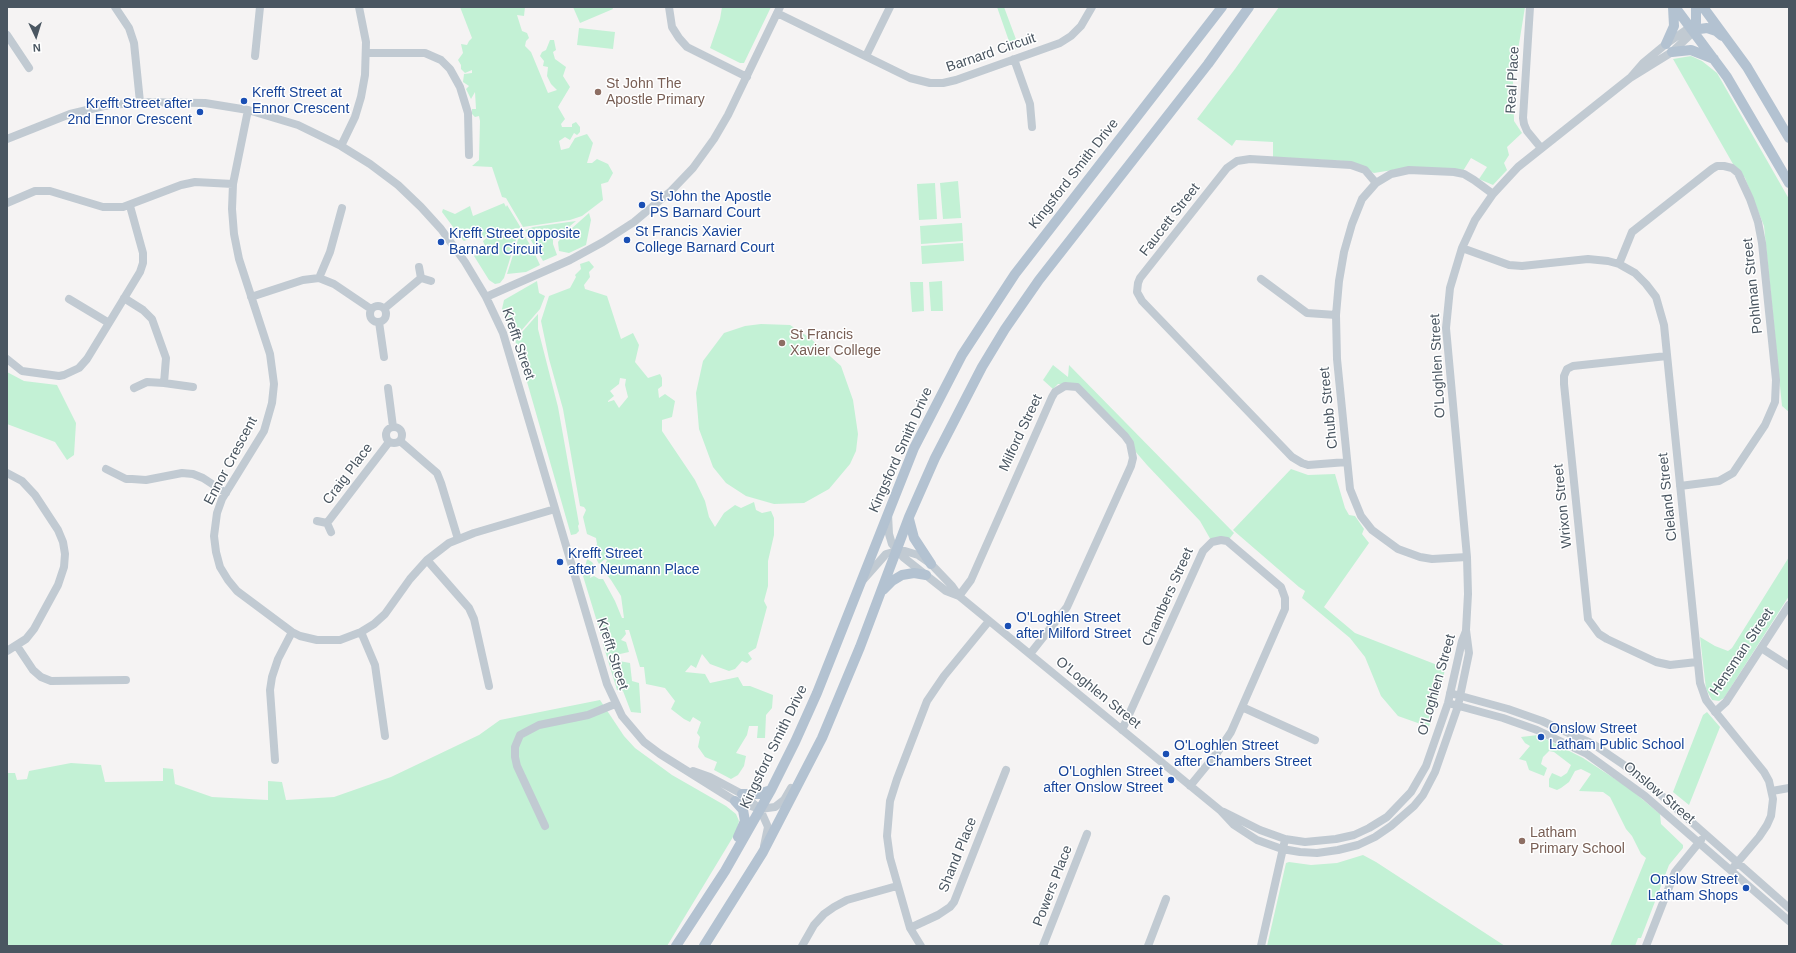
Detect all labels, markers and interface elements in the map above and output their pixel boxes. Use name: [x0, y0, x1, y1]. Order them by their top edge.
north arrow: [16, 16, 56, 56]
street label: Barnard Circuit: [944, 30, 1038, 76]
text: N: [32, 42, 41, 54]
street label: Real Place: [1503, 46, 1523, 114]
place label: St John The Apostle Primary: [606, 76, 705, 108]
place label: Krefft Street at Ennor Crescent: [252, 85, 349, 118]
marker: St John The Apostle Primary: [593, 87, 603, 97]
place label: Krefft Street after 2nd Ennor Crescent: [67, 96, 192, 128]
marker: Krefft Street at Ennor Crescent: [239, 96, 249, 106]
marker: Krefft Street after 2nd Ennor Crescent: [195, 107, 205, 117]
street label: Kingsford Smith Drive: [1026, 115, 1122, 233]
street label: Faucett Street: [1136, 180, 1204, 260]
place label: St John the Apostle PS Barnard Court: [650, 189, 771, 222]
marker: St John the Apostle PS Barnard Court: [637, 200, 647, 210]
place label: St Francis Xavier College Barnard Court: [635, 224, 774, 256]
place label: Krefft Street opposite Barnard Circuit: [449, 226, 580, 258]
marker: St Francis Xavier College Barnard Court: [622, 235, 632, 245]
marker: Krefft Street opposite Barnard Circuit: [436, 237, 446, 247]
street label: Pohlman Street: [1740, 237, 1766, 335]
street label: Krefft Street: [498, 306, 538, 382]
street label: O'Loghlen Street: [1427, 313, 1449, 419]
place label: St Francis Xavier College: [790, 327, 881, 360]
marker: St Francis Xavier College: [777, 338, 787, 348]
street label: Chubb Street: [1316, 366, 1342, 450]
street label: Kingsford Smith Drive: [866, 385, 936, 515]
street label: Milford Street: [996, 392, 1046, 474]
street label: Ennor Crescent: [201, 414, 261, 508]
street label: Craig Place: [320, 440, 376, 508]
street label: Cleland Street: [1655, 452, 1681, 542]
street label: Wrixon Street: [1550, 463, 1576, 549]
street label: Chambers Street: [1139, 545, 1197, 649]
place label: Krefft Street after Neumann Place: [568, 546, 700, 578]
marker: Krefft Street after Neumann Place: [555, 557, 565, 567]
street label: Hensman Street: [1707, 605, 1777, 699]
place label: O'Loghlen Street after Milford Street: [1016, 610, 1131, 642]
street label: Krefft Street: [593, 616, 631, 692]
marker: O'Loghlen Street after Milford Street: [1003, 621, 1013, 631]
street label: O'Loghlen Street: [1415, 632, 1459, 738]
street label: O'Loghlen Street: [1052, 654, 1144, 732]
street label: Kingsford Smith Drive: [737, 682, 811, 812]
place label: Onslow Street Latham Public School: [1549, 721, 1684, 754]
marker: Onslow Street Latham Public School: [1536, 732, 1546, 742]
place label: O'Loghlen Street after Chambers Street: [1174, 738, 1312, 770]
marker: O'Loghlen Street after Chambers Street: [1161, 749, 1171, 759]
street label: Onslow Street: [1620, 758, 1698, 828]
place label: O'Loghlen Street after Onslow Street: [1043, 764, 1163, 796]
marker: O'Loghlen Street after Onslow Street: [1166, 775, 1176, 785]
street label: Shand Place: [935, 815, 981, 895]
place label: Latham Primary School: [1530, 825, 1625, 858]
marker: Latham Primary School: [1517, 836, 1527, 846]
street label: Powers Place: [1030, 843, 1076, 929]
place label: Onslow Street Latham Shops: [1648, 872, 1738, 904]
marker: Onslow Street Latham Shops: [1741, 883, 1751, 893]

